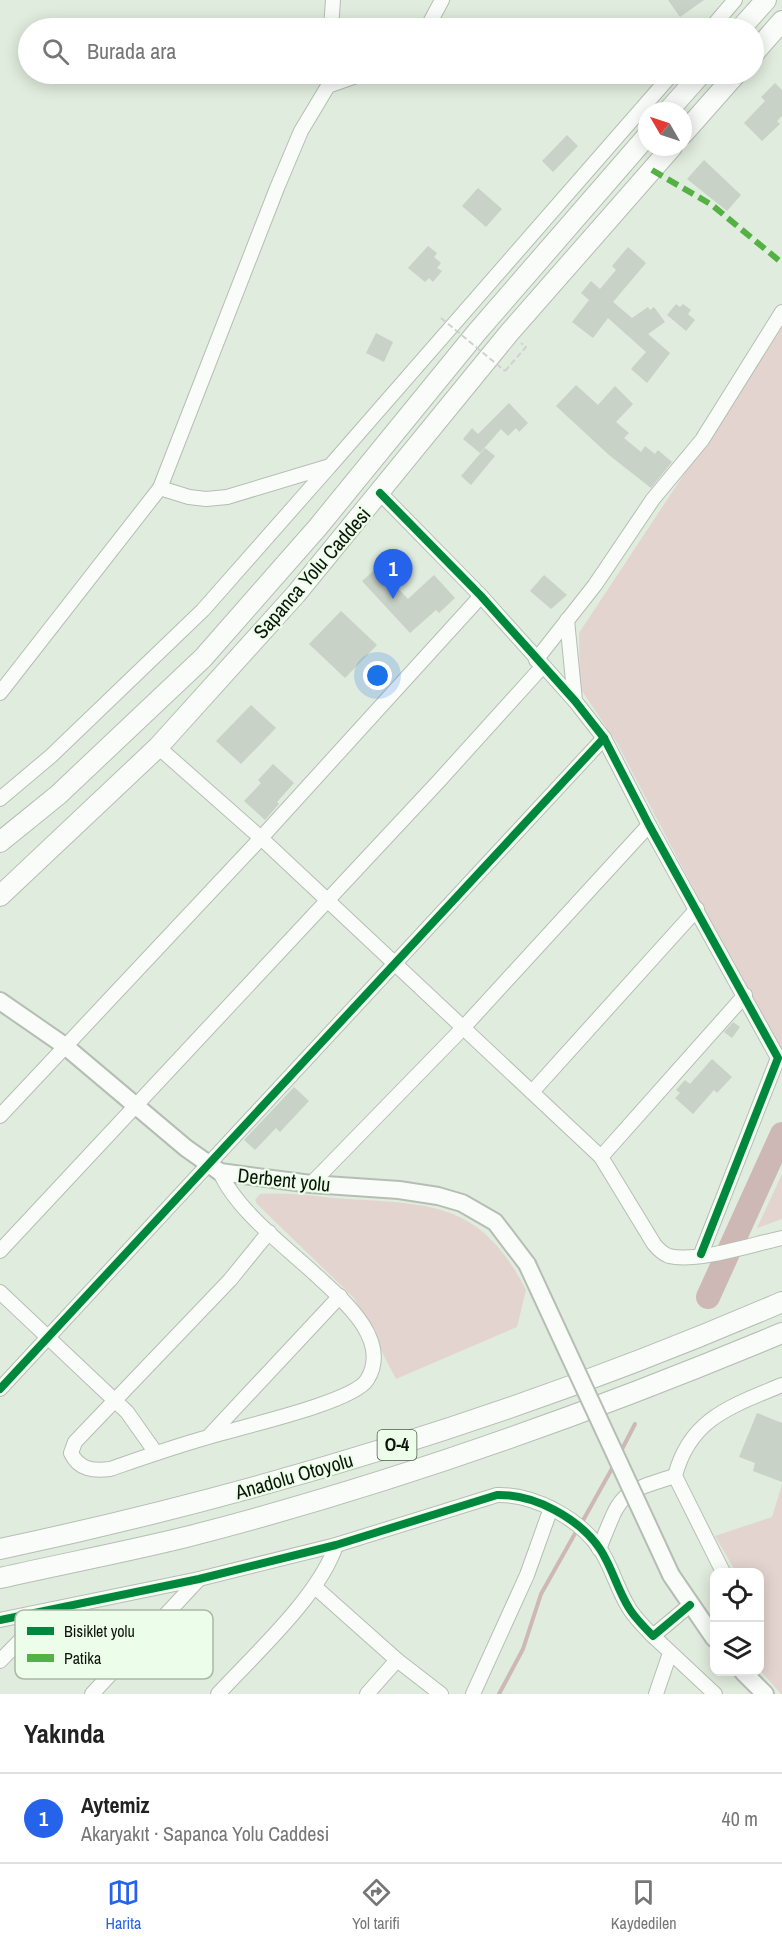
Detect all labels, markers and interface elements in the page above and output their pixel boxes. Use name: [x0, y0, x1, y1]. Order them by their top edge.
search box: [18, 18, 764, 84]
icon: search: [39, 35, 72, 68]
text: Burada ara: [87, 36, 176, 66]
north arrow: [638, 102, 692, 156]
street label: Sapanca Yolu Caddesi: [247, 501, 376, 644]
pin: 1: [374, 550, 412, 599]
your location: [363, 661, 392, 690]
street label: Derbent yolu: [236, 1161, 332, 1198]
road number: O-4: [378, 1430, 416, 1460]
street label: Anadolu Otoyolu: [231, 1446, 356, 1505]
map controls: [710, 1568, 764, 1676]
button: locate: [710, 1568, 764, 1622]
legend: [15, 1610, 213, 1679]
text: Bisiklet yolu: [64, 1620, 135, 1642]
button: layers: [710, 1622, 764, 1676]
text: Patika: [64, 1647, 102, 1669]
text: Yakında: [24, 1716, 105, 1751]
text: Aytemiz: [81, 1790, 150, 1820]
text: 1: [39, 1805, 48, 1832]
text: 40 m: [722, 1805, 758, 1832]
text: Akaryakıt · Sapanca Yolu Caddesi: [81, 1820, 329, 1847]
tab: Harita: [105, 1876, 141, 1934]
tab: Yol tarifi: [352, 1876, 400, 1934]
tab: Kaydedilen: [611, 1876, 677, 1934]

